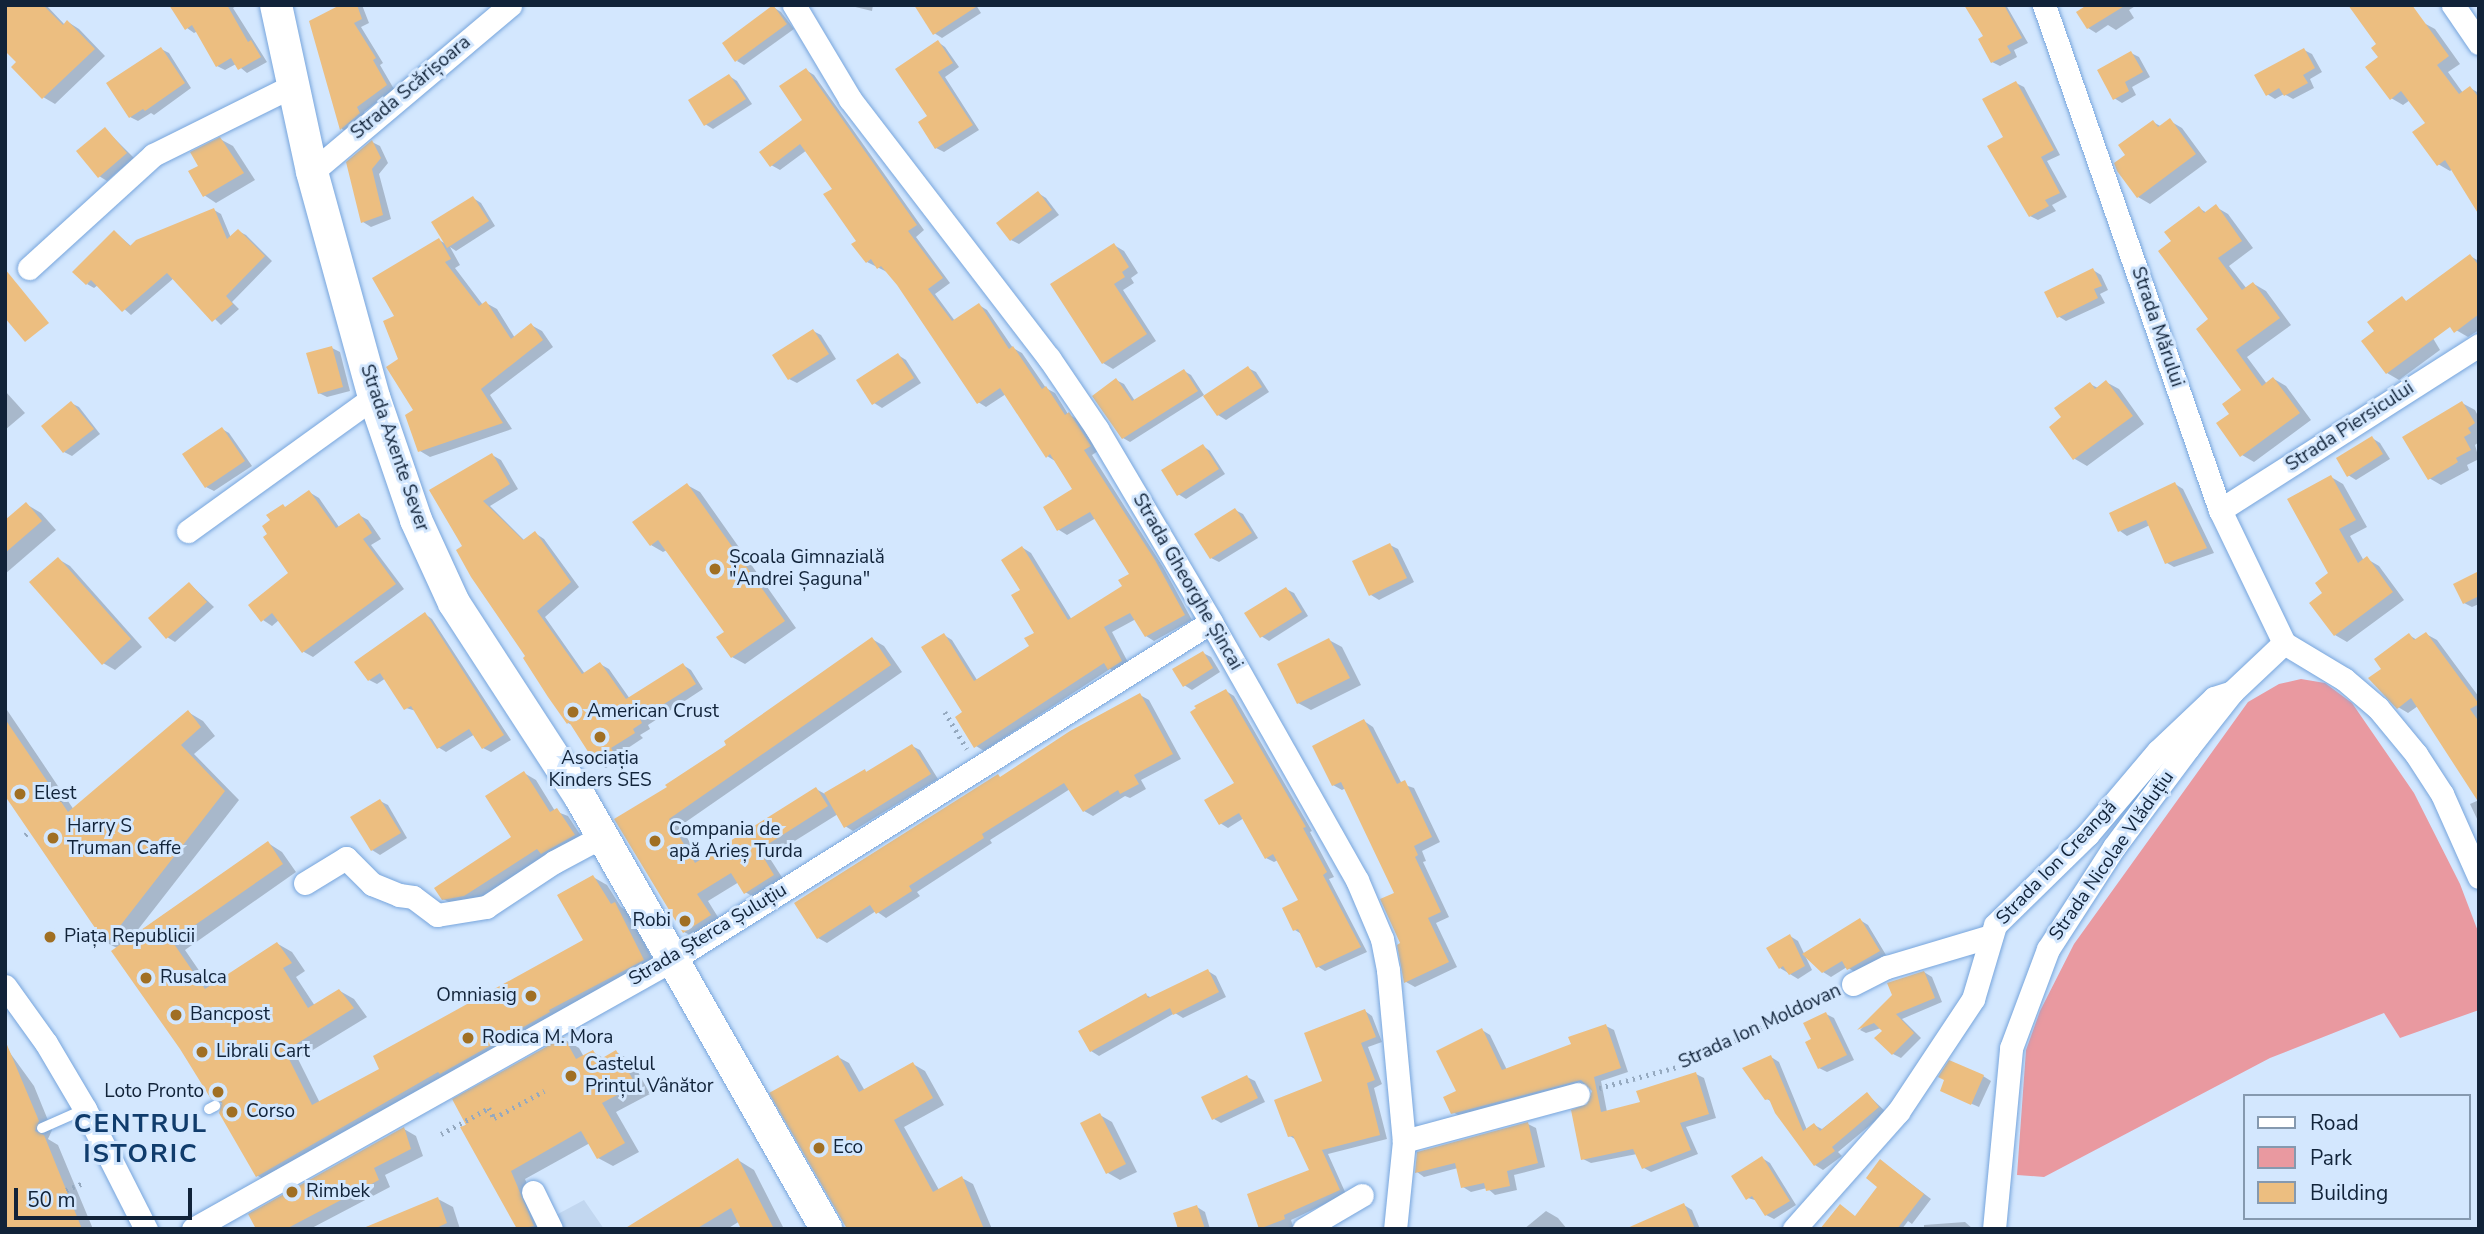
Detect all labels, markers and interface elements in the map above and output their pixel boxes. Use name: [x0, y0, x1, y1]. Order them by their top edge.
street label: Strada Scărișoara: [346, 31, 476, 145]
street label: Strada Mărului: [2126, 264, 2188, 390]
street label: Strada Axente Sever: [355, 362, 433, 534]
street label: Strada Piersicului: [2282, 377, 2418, 477]
street label: Strada Gheorghe Șincai: [1127, 490, 1247, 674]
place label: Școala Gimnazială "Andrei Șaguna": [729, 547, 885, 591]
marker: Școala Gimnazială "Andrei Șaguna": [707, 561, 723, 577]
place label: American Crust: [587, 701, 719, 723]
marker: American Crust: [565, 704, 581, 720]
marker: Asociația Kinders SES: [592, 729, 608, 745]
place label: Asociația Kinders SES: [548, 748, 652, 792]
street label: Strada Nicolae Vlăduțiu: [2045, 767, 2179, 945]
place label: Elest: [34, 783, 76, 805]
marker: Elest: [12, 786, 28, 802]
street label: Strada Ion Creangă: [1992, 796, 2122, 930]
place label: Harry S Truman Caffe: [67, 816, 181, 860]
place label: Compania de apă Arieș Turda: [669, 819, 803, 863]
marker: Harry S Truman Caffe: [45, 830, 61, 846]
marker: Compania de apă Arieș Turda: [647, 833, 663, 849]
street label: Strada Șterca Șuluțiu: [625, 879, 791, 991]
place label: Robi: [632, 910, 671, 932]
marker: Robi: [677, 913, 693, 929]
place label: Piața Republicii: [64, 926, 195, 948]
marker: Piața Republicii: [42, 929, 58, 945]
place label: Rusalca: [160, 967, 227, 989]
marker: Rusalca: [138, 970, 154, 986]
street label: Strada Ion Moldovan: [1675, 979, 1845, 1075]
place label: Omniasig: [436, 985, 517, 1007]
marker: Omniasig: [523, 988, 539, 1004]
place label: Bancpost: [190, 1004, 270, 1026]
marker: Bancpost: [168, 1007, 184, 1023]
place label: Rodica M. Mora: [482, 1027, 613, 1049]
marker: Rodica M. Mora: [460, 1030, 476, 1046]
place label: Librali Cart: [216, 1041, 310, 1063]
marker: Librali Cart: [194, 1044, 210, 1060]
place label: Castelul Prințul Vânător: [585, 1054, 714, 1098]
marker: Castelul Prințul Vânător: [563, 1068, 579, 1084]
place label: Loto Pronto: [104, 1081, 204, 1103]
marker: Loto Pronto: [210, 1084, 226, 1100]
legend: [2242, 1094, 2470, 1220]
place label: Corso: [246, 1101, 295, 1123]
marker: Corso: [224, 1104, 240, 1120]
district label: CENTRUL ISTORIC: [75, 1108, 207, 1170]
text: Road: [2310, 1109, 2359, 1137]
place label: Eco: [833, 1137, 863, 1159]
marker: Eco: [811, 1140, 827, 1156]
text: Park: [2310, 1144, 2352, 1172]
scale bar: [18, 1174, 196, 1218]
text: Building: [2310, 1179, 2388, 1207]
place label: Rimbek: [306, 1181, 370, 1203]
marker: Rimbek: [284, 1184, 300, 1200]
text: 50 m: [27, 1186, 76, 1214]

